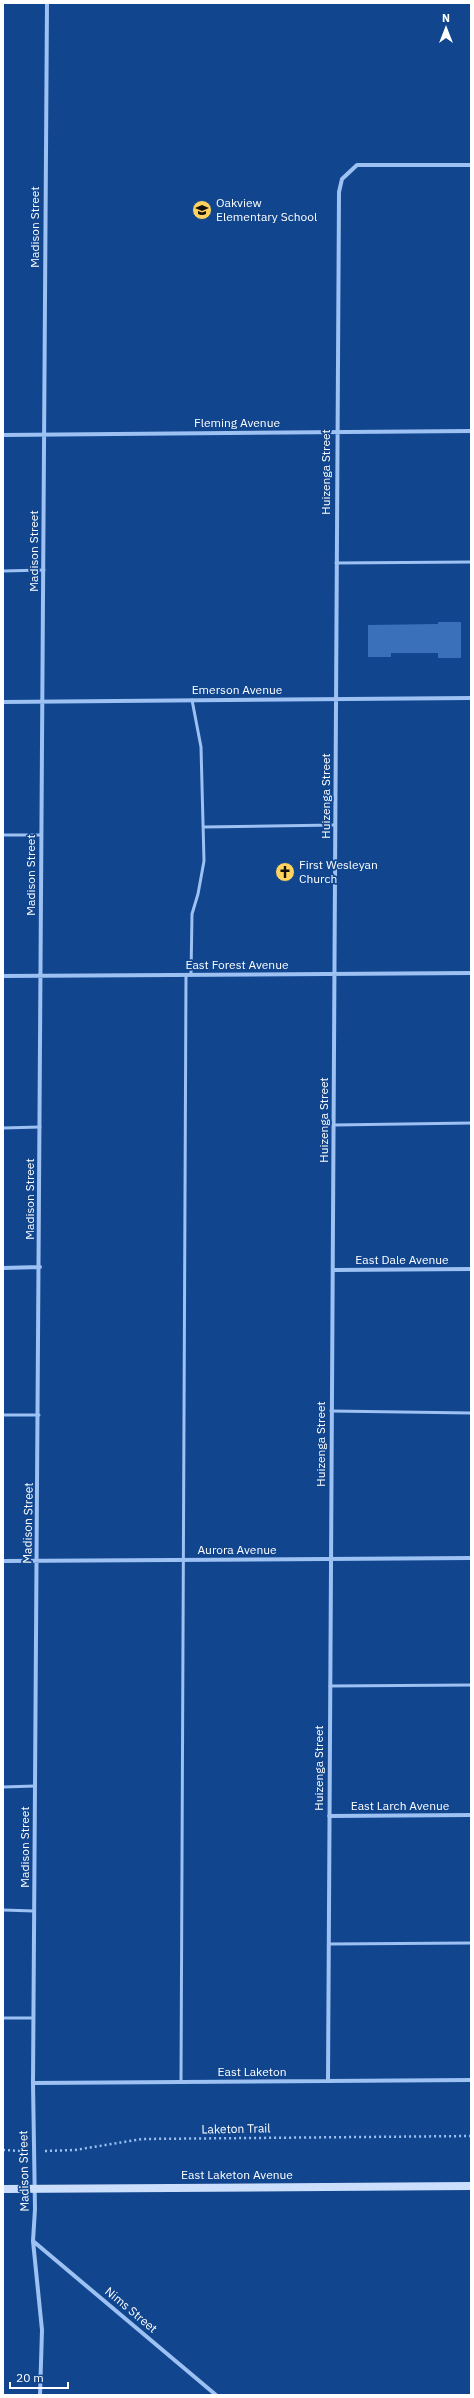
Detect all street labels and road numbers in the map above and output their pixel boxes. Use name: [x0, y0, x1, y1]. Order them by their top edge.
street label: Madison Street: [27, 186, 42, 268]
street label: Fleming Avenue: [194, 415, 280, 430]
street label: Huizenga Street: [318, 429, 333, 515]
street label: Madison Street: [26, 510, 41, 592]
street label: Emerson Avenue: [192, 682, 283, 697]
street label: Huizenga Street: [318, 753, 333, 839]
street label: Madison Street: [23, 834, 38, 916]
street label: East Forest Avenue: [185, 957, 289, 972]
street label: Huizenga Street: [316, 1077, 331, 1163]
street label: Madison Street: [22, 1158, 37, 1240]
street label: East Dale Avenue: [355, 1252, 449, 1267]
street label: Huizenga Street: [313, 1401, 328, 1487]
street label: Madison Street: [19, 1482, 36, 1564]
street label: Aurora Avenue: [197, 1542, 277, 1557]
street label: Huizenga Street: [311, 1725, 326, 1811]
street label: East Larch Avenue: [351, 1798, 450, 1813]
street label: Madison Street: [17, 1806, 32, 1888]
street label: East Laketon: [217, 2064, 287, 2079]
street label: Laketon Trail: [201, 2120, 271, 2137]
street label: Madison Street: [15, 2130, 32, 2212]
street label: East Laketon Avenue: [181, 2167, 293, 2182]
street label: Nims Street: [102, 2283, 160, 2336]

